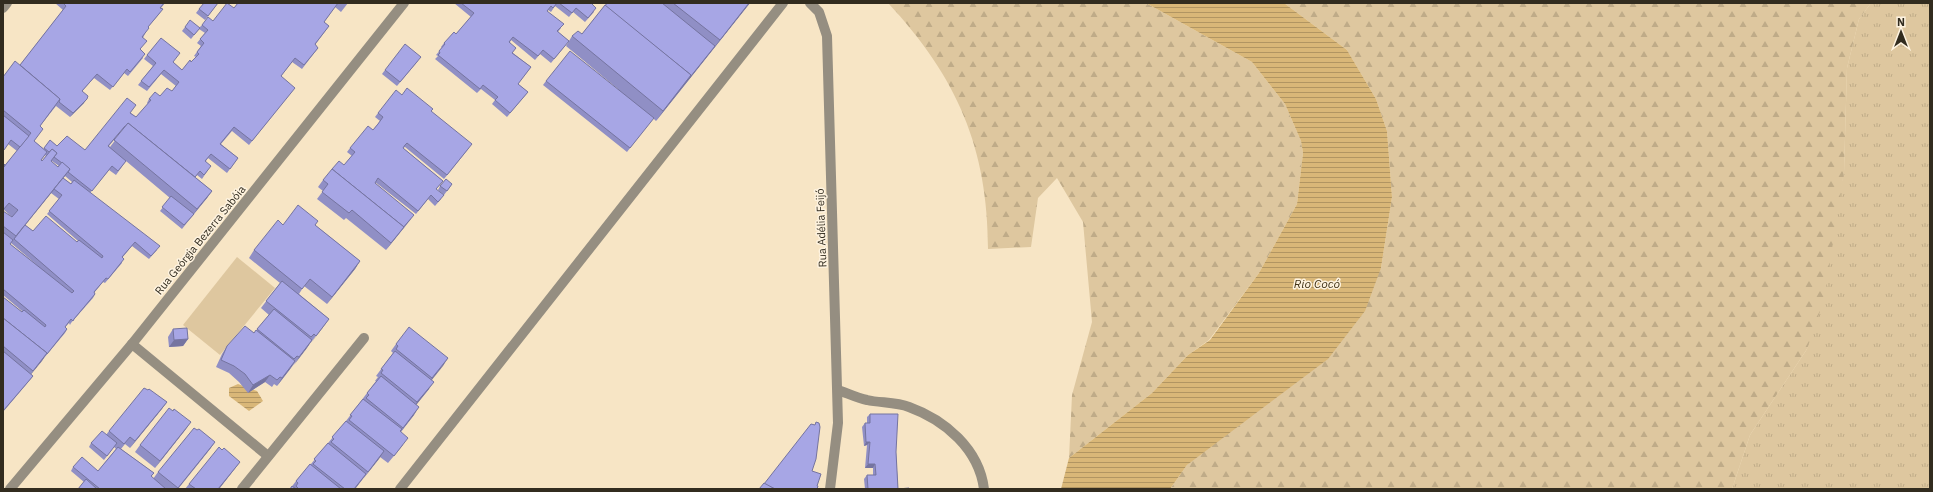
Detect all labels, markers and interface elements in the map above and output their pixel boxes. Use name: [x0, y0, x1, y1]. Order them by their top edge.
north arrow: [1881, 12, 1921, 52]
text: N: [1897, 15, 1905, 29]
street label: Rua Geórgia Bezerra Sabóia: [152, 182, 248, 297]
street label: Rua Adélia Feijó: [813, 188, 829, 268]
water label: Rio Cocó: [1294, 276, 1341, 291]

